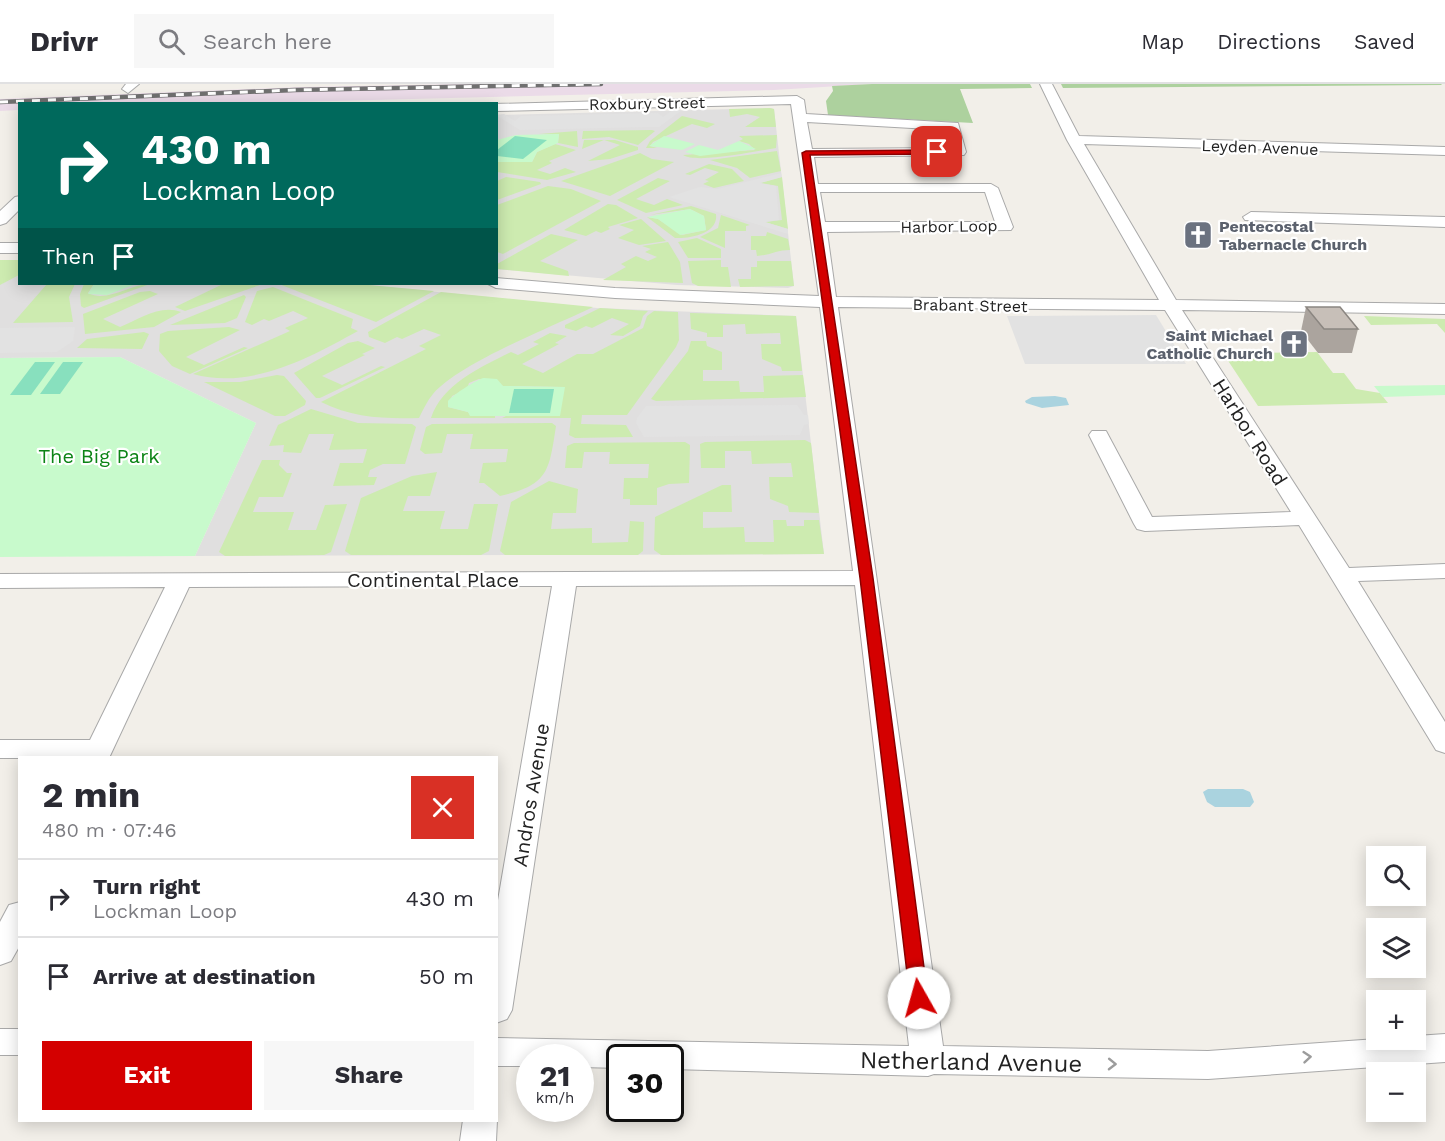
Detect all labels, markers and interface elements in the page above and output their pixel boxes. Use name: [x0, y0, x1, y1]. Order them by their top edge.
search box: [134, 14, 554, 68]
text: Drivr: [30, 25, 98, 58]
icon: search: [155, 25, 188, 58]
text: Search here: [203, 29, 332, 54]
text: Map: [1141, 29, 1184, 54]
text: Directions: [1217, 29, 1321, 54]
text: Saved: [1354, 29, 1415, 54]
street label: Roxbury Street: [589, 93, 705, 114]
text: 430 m: [141, 125, 272, 174]
icon: right: [42, 126, 120, 204]
pin: [911, 126, 962, 177]
icon: arrive: [920, 135, 953, 168]
street label: Leyden Avenue: [1201, 136, 1319, 159]
text: Lockman Loop: [141, 175, 335, 207]
street label: Harbor Loop: [900, 216, 998, 237]
place label: Pentecostal Tabernacle Church: [1219, 217, 1367, 254]
church icon: Pentecostal Tabernacle Church: [1182, 219, 1214, 251]
icon: arrive: [107, 240, 140, 273]
text: Then: [42, 244, 95, 269]
street label: Brabant Street: [912, 295, 1028, 316]
place label: Saint Michael Catholic Church: [1146, 326, 1274, 363]
church icon: Saint Michael Catholic Church: [1278, 328, 1310, 360]
street label: Harbor Road: [1208, 374, 1292, 490]
park label: The Big Park: [38, 444, 160, 468]
street label: Continental Place: [347, 568, 519, 592]
street label: Andros Avenue: [508, 721, 554, 869]
text: 2 min: [42, 774, 140, 816]
button: close: [411, 776, 474, 839]
text: 480 m · 07:46: [42, 818, 177, 842]
map controls: [1366, 846, 1426, 1122]
button: search: [1366, 846, 1426, 906]
text: Turn right: [93, 874, 200, 899]
icon: right: [42, 882, 75, 915]
text: 430 m: [406, 886, 474, 911]
text: Lockman Loop: [93, 899, 237, 923]
button: layers: [1366, 918, 1426, 978]
icon: arrive: [42, 960, 75, 993]
text: Arrive at destination: [93, 964, 316, 989]
text: 50 m: [419, 964, 474, 989]
position arrow: [887, 966, 951, 1030]
button: +: [1366, 990, 1426, 1050]
button: Exit: [42, 1041, 252, 1110]
button: Share: [264, 1041, 474, 1110]
speed limit sign: 30: [606, 1044, 684, 1122]
street label: Netherland Avenue: [860, 1046, 1082, 1078]
one-way arrow: [1303, 1051, 1312, 1064]
text: 21: [540, 1058, 570, 1093]
one-way arrow: [1108, 1058, 1117, 1070]
button: −: [1366, 1062, 1426, 1122]
text: km/h: [536, 1089, 574, 1107]

